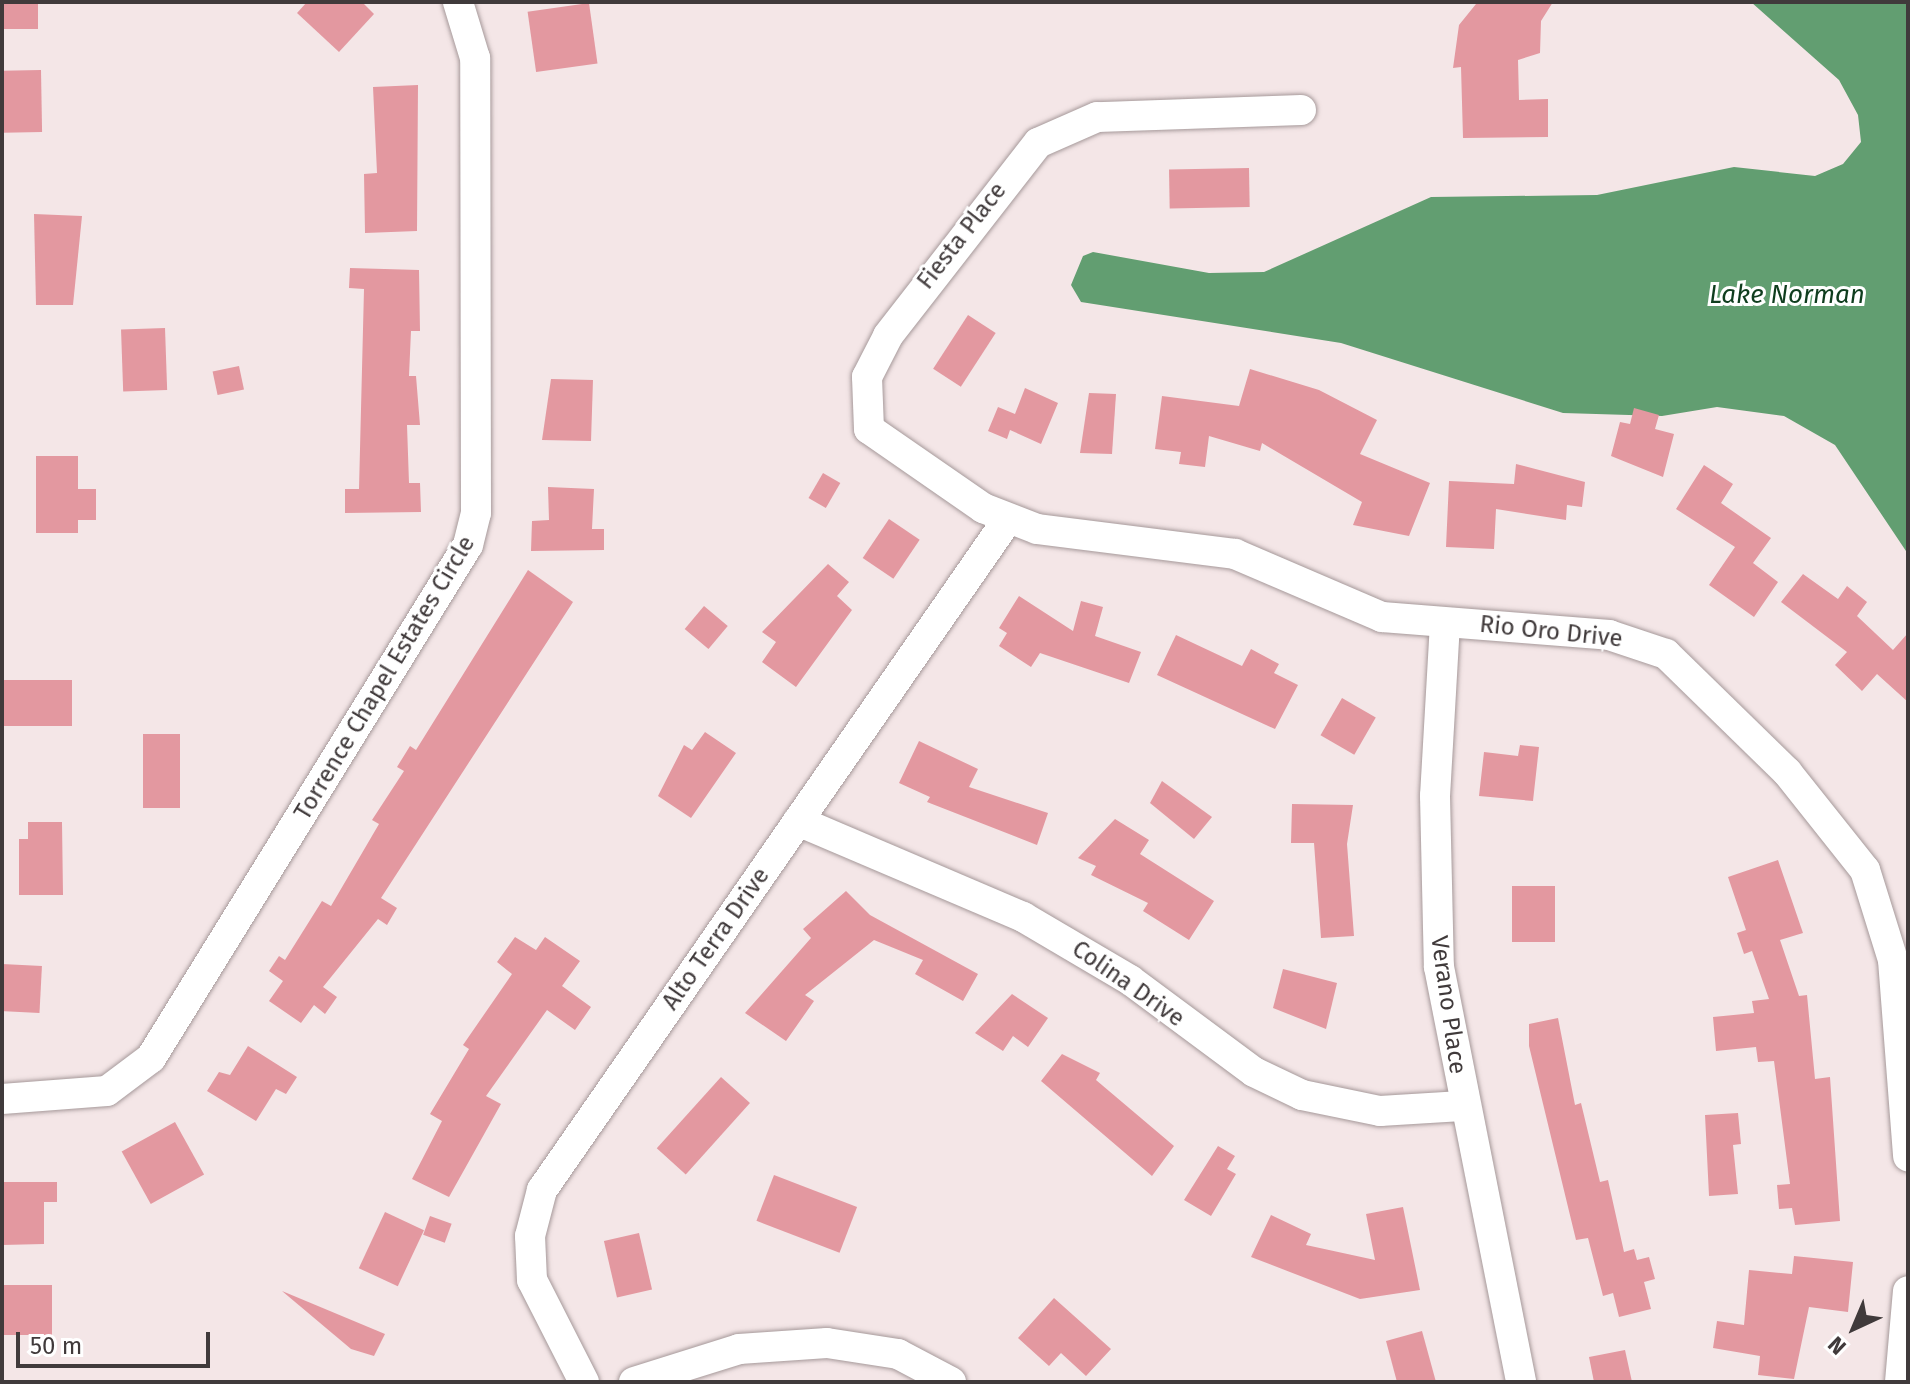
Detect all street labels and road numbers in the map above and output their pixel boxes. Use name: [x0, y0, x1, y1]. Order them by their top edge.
street label: Fiesta Place: [911, 177, 1013, 295]
street label: Torrence Chapel Estates Circle: [289, 531, 481, 825]
street label: Rio Oro Drive: [1478, 610, 1624, 654]
street label: Alto Terra Drive: [656, 862, 776, 1016]
street label: Verano Place: [1424, 934, 1472, 1076]
street label: Colina Drive: [1066, 935, 1190, 1033]

